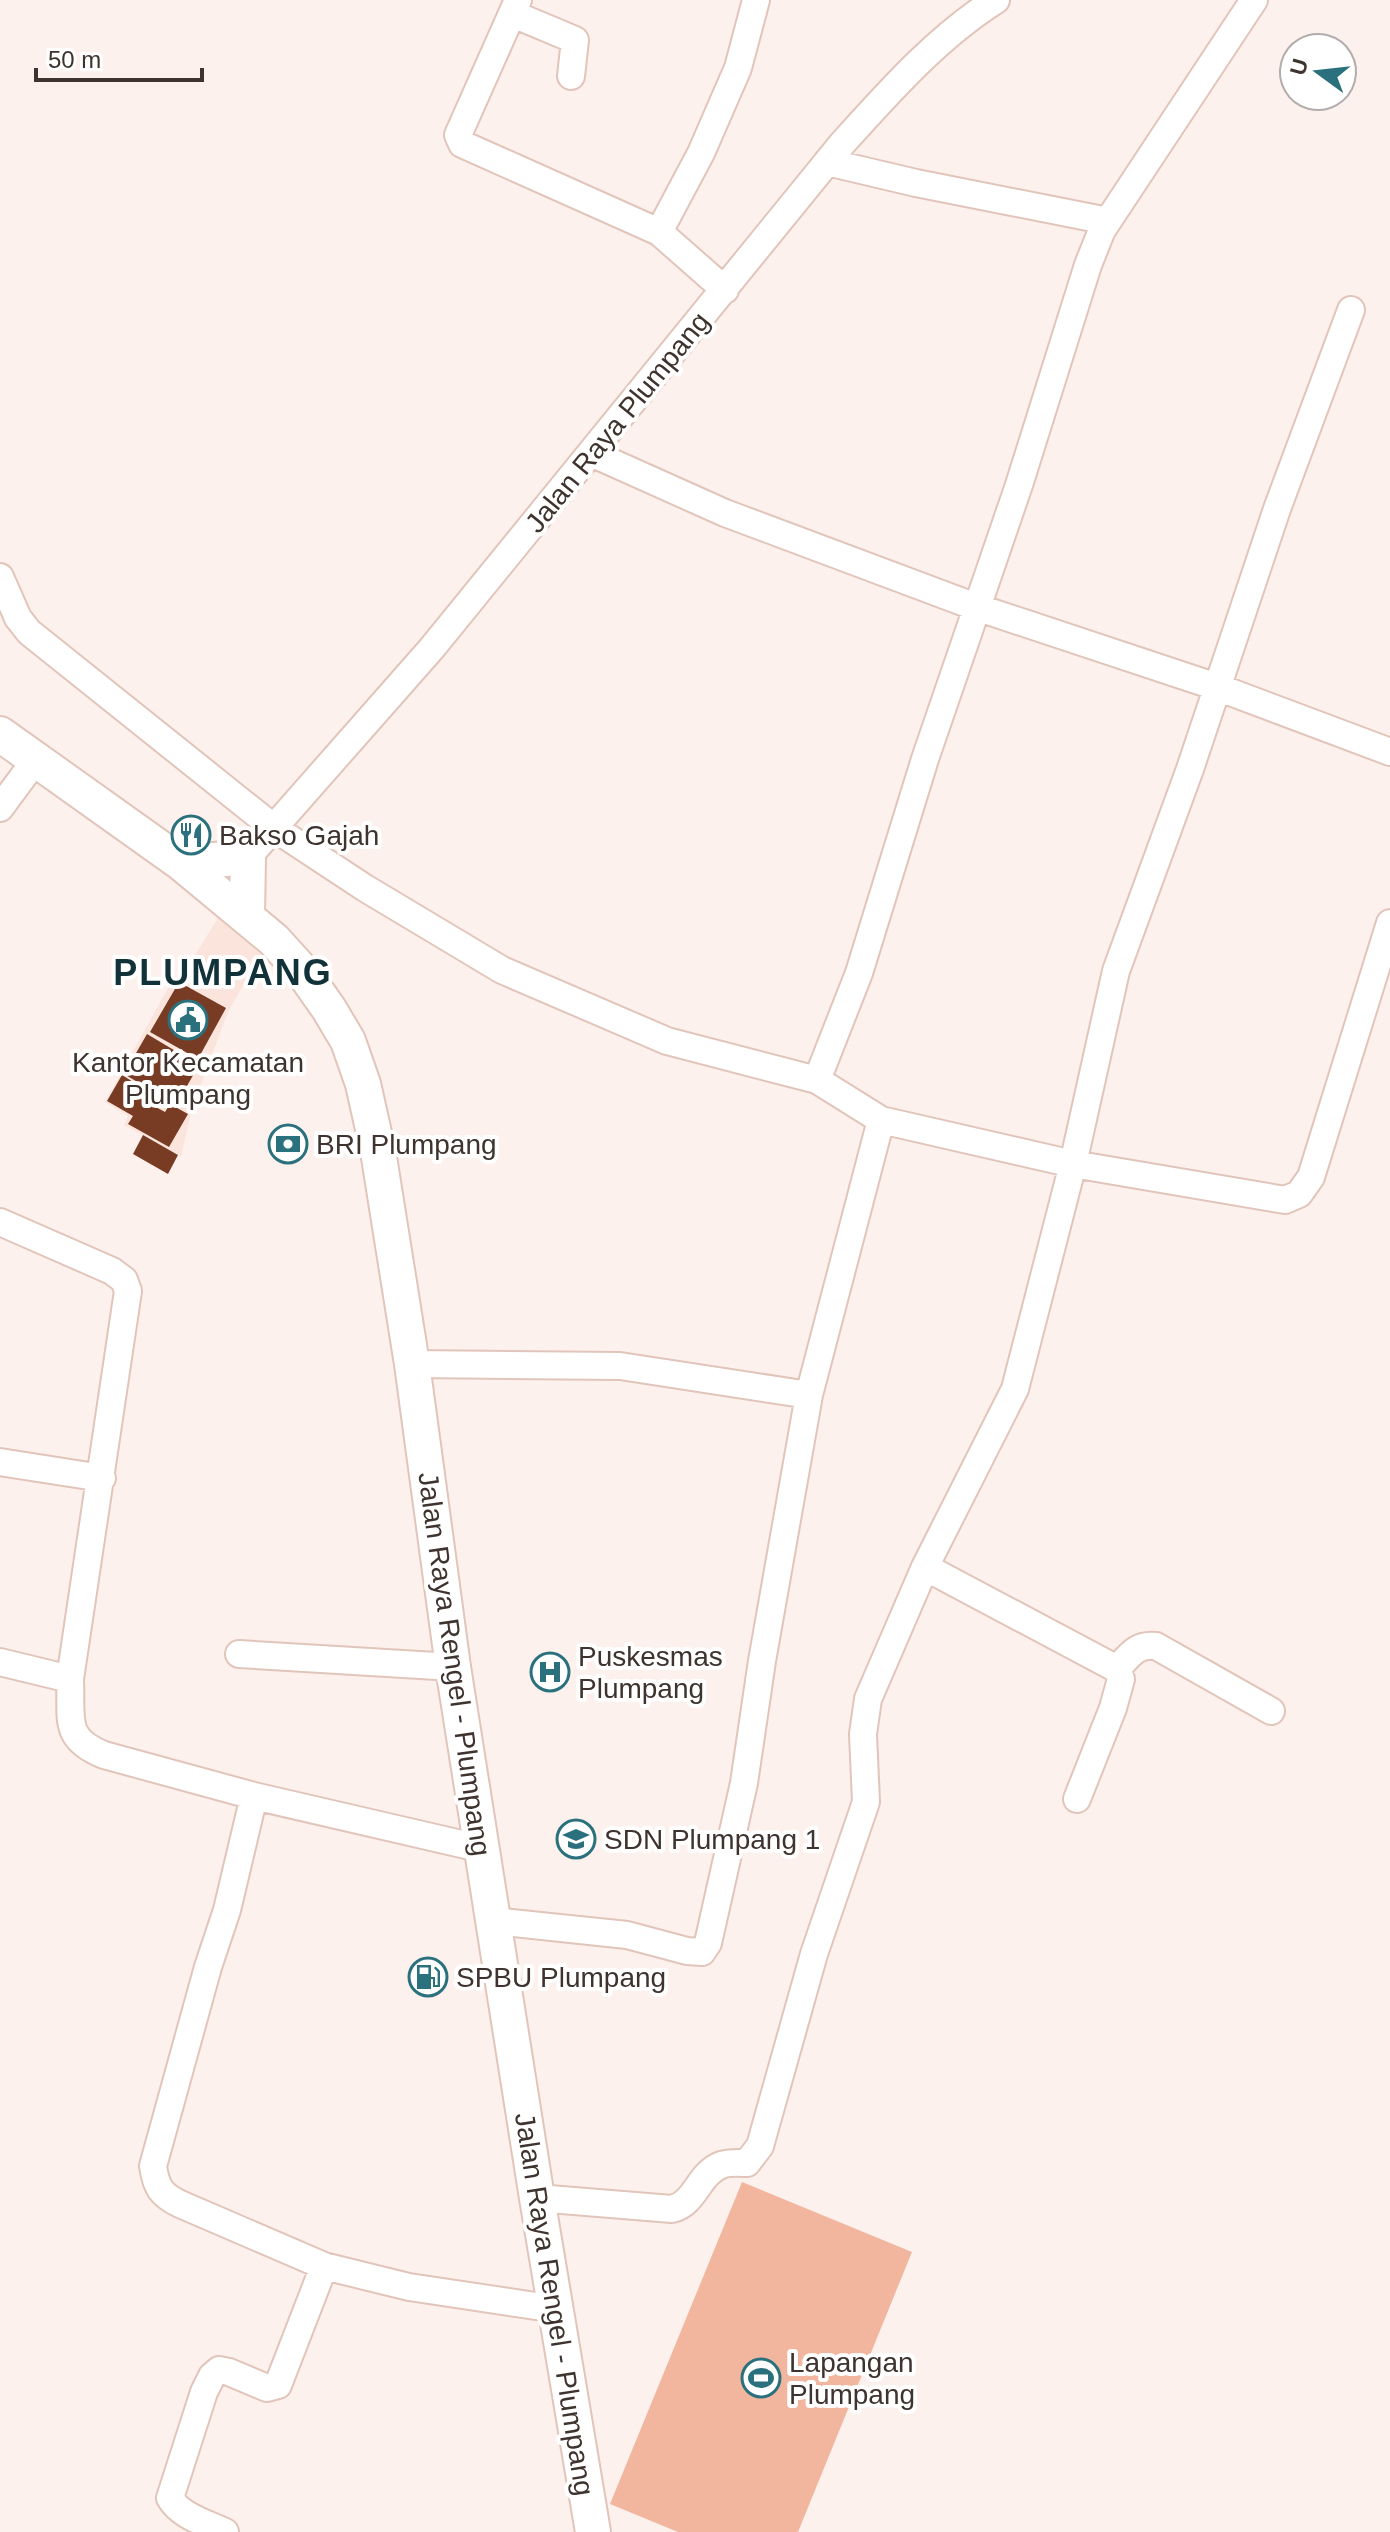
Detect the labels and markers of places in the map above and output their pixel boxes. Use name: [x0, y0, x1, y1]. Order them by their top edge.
restaurant icon: Bakso Gajah: [170, 814, 212, 856]
place label: Bakso Gajah: [219, 820, 379, 851]
public building icon: Kantor Kecamatan Plumpang: [167, 999, 209, 1041]
place label: Kantor Kecamatan Plumpang: [72, 1047, 304, 1110]
bank icon: BRI Plumpang: [267, 1123, 309, 1165]
place label: BRI Plumpang: [316, 1129, 497, 1160]
place label: Puskesmas Plumpang: [578, 1641, 723, 1704]
hospital icon: Puskesmas Plumpang: [529, 1651, 571, 1693]
school or university icon: SDN Plumpang 1: [555, 1818, 597, 1860]
place label: SDN Plumpang 1: [604, 1824, 820, 1855]
fuel station icon: SPBU Plumpang: [407, 1956, 449, 1998]
place label: SPBU Plumpang: [456, 1962, 666, 1993]
place label: Lapangan Plumpang: [789, 2347, 915, 2410]
sports icon: Lapangan Plumpang: [740, 2357, 782, 2399]

